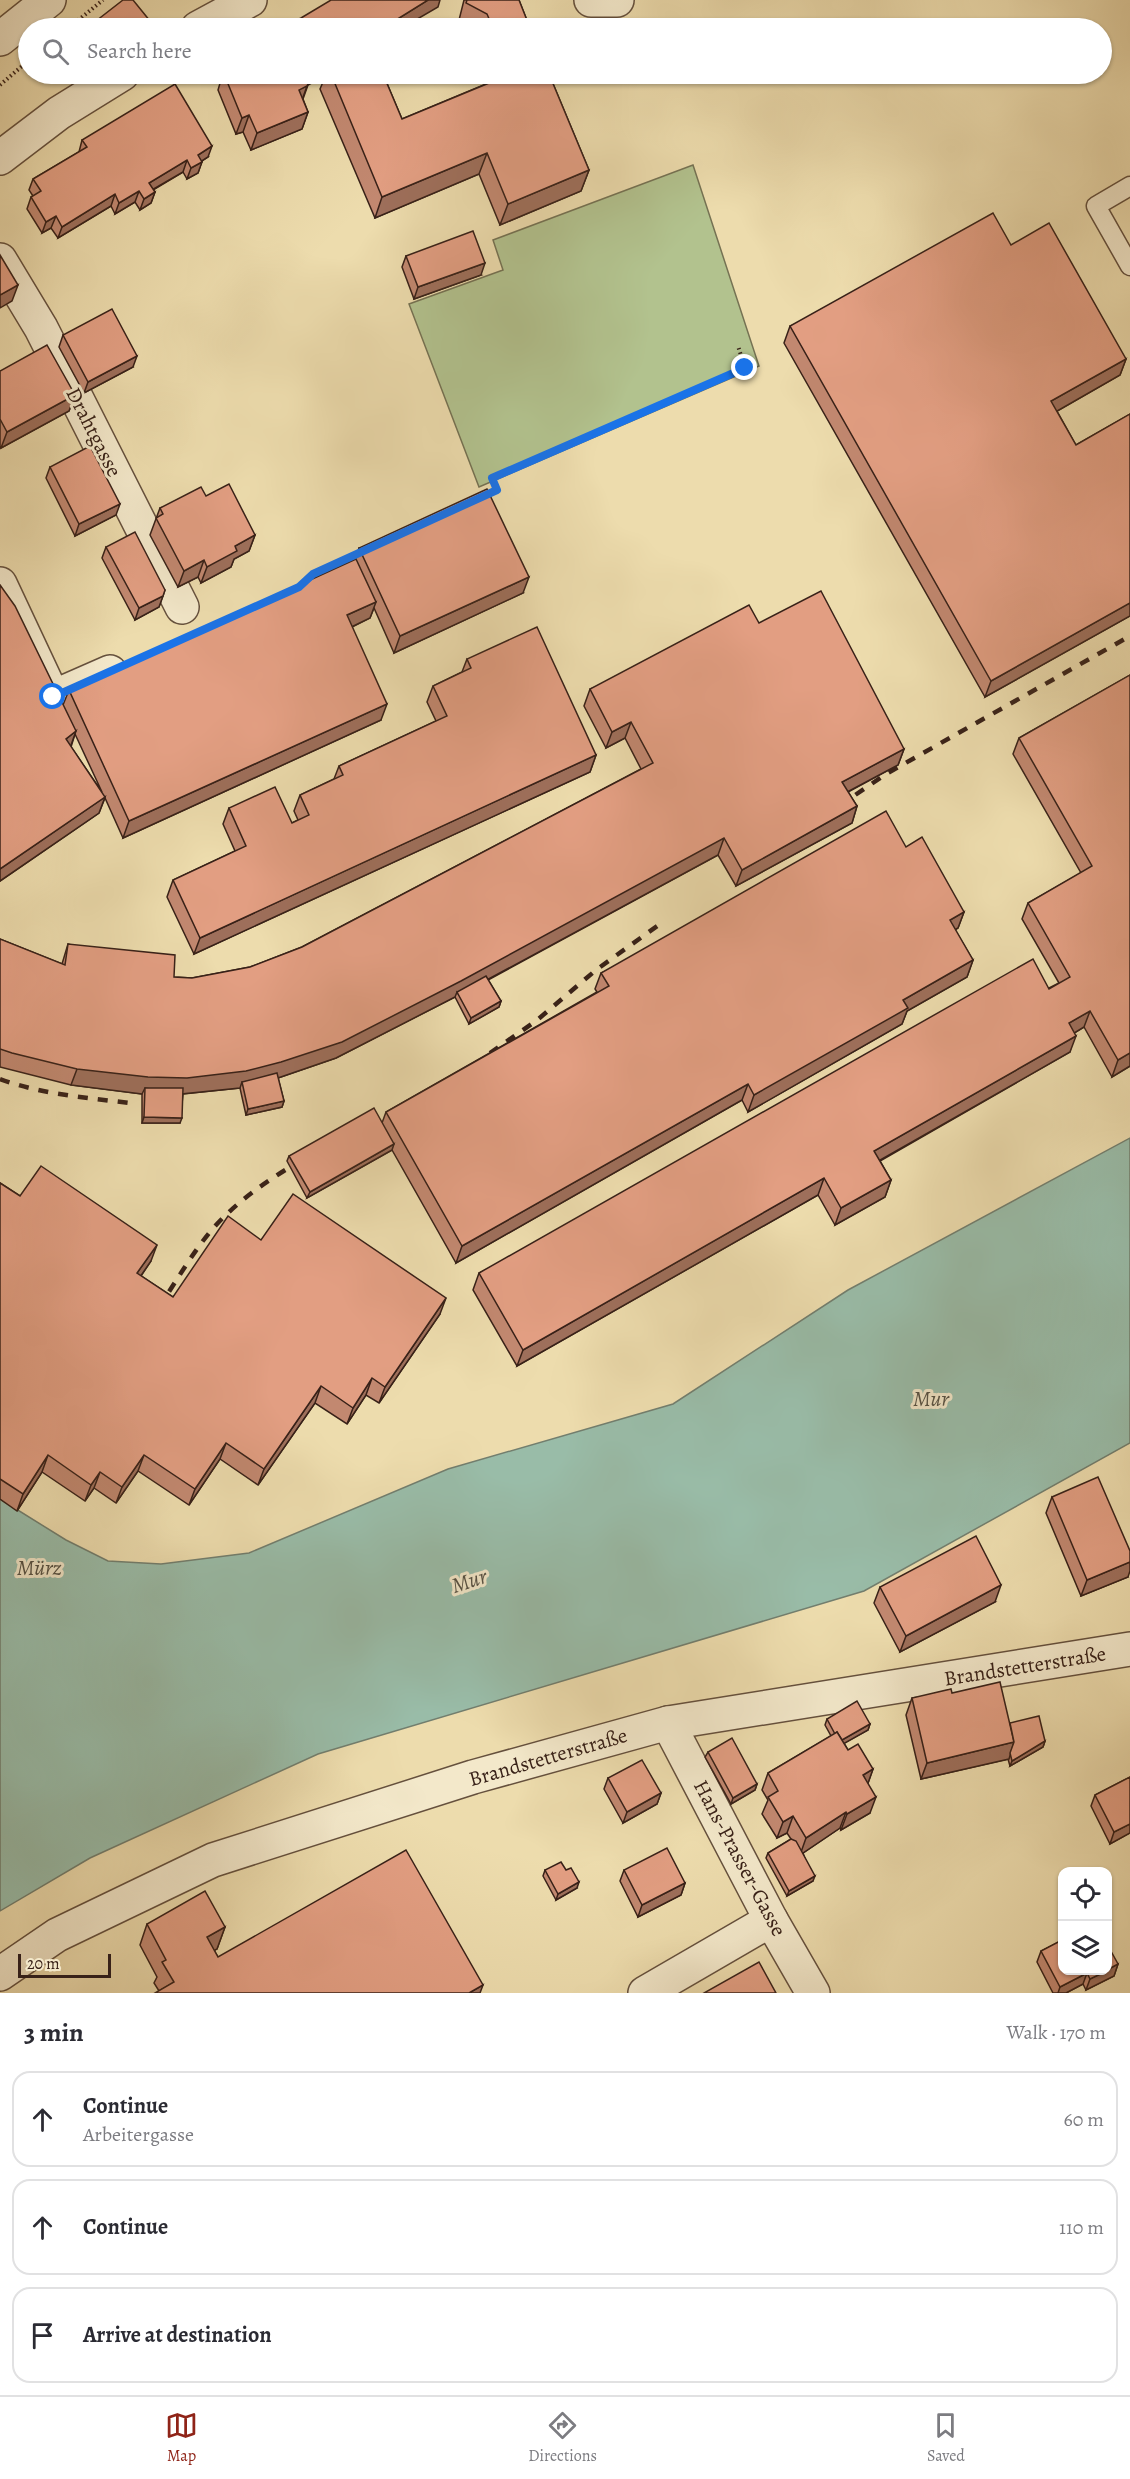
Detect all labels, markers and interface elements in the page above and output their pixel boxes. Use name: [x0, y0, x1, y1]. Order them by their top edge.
search box: [18, 18, 1112, 84]
icon: search: [39, 35, 72, 68]
text: Search here: [87, 36, 192, 66]
route end: [731, 354, 757, 380]
street label: Drahtgasse: [60, 382, 128, 482]
route start: [39, 683, 65, 709]
water label: Mur: [913, 1384, 950, 1414]
water label: Mürz: [17, 1553, 62, 1583]
water label: Mur: [447, 1561, 492, 1601]
street label: Brandstetterstraße: [942, 1639, 1108, 1693]
street label: Brandstetterstraße: [465, 1721, 631, 1793]
street label: Hans-Prasser-Gasse: [687, 1775, 793, 1941]
map controls: [1058, 1867, 1112, 1975]
button: locate: [1058, 1867, 1112, 1921]
button: layers: [1058, 1921, 1112, 1975]
scale bar: [18, 1951, 111, 1978]
text: 20 m: [27, 1953, 60, 1975]
text: 3 min: [24, 2015, 84, 2050]
text: Walk · 170 m: [1006, 2019, 1106, 2046]
text: Continue: [83, 2091, 168, 2121]
icon: ahead: [26, 2103, 59, 2136]
text: 60 m: [1064, 2106, 1104, 2133]
text: Arbeitergasse: [83, 2121, 194, 2148]
icon: ahead: [26, 2211, 59, 2244]
text: Continue: [83, 2212, 168, 2242]
text: 110 m: [1059, 2214, 1104, 2241]
icon: arrive: [26, 2319, 59, 2352]
text: Arrive at destination: [83, 2320, 272, 2350]
tab: Map: [165, 2409, 198, 2467]
tab: Directions: [528, 2409, 597, 2467]
tab: Saved: [927, 2409, 965, 2467]

